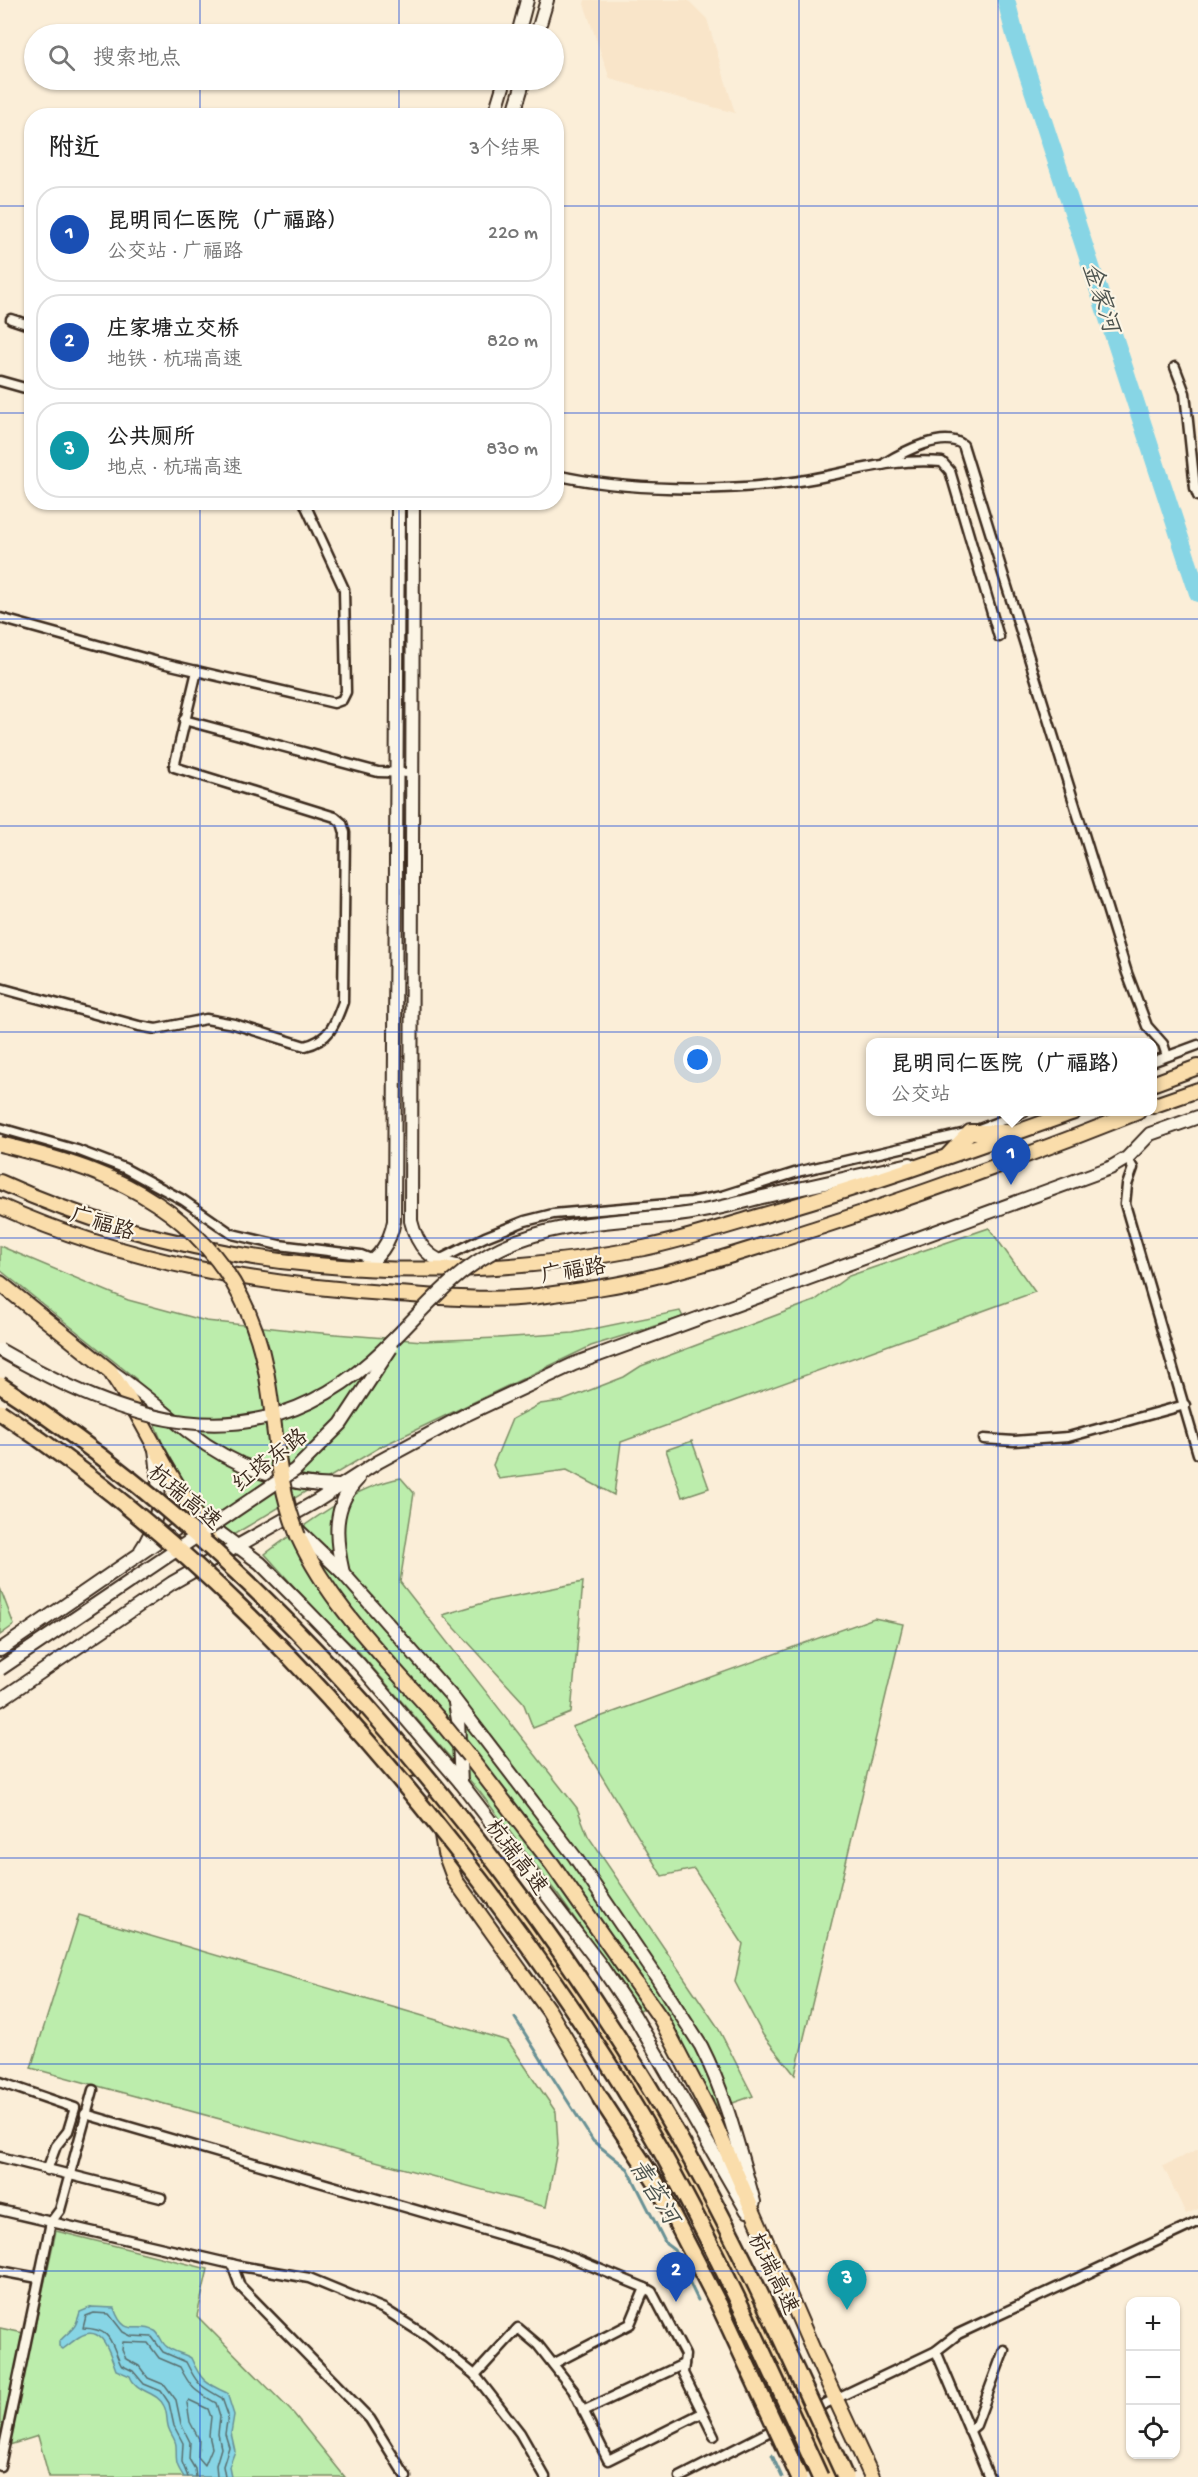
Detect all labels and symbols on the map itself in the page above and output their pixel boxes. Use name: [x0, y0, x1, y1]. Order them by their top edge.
water label: 金家河: [1074, 259, 1126, 341]
your location: [683, 1045, 712, 1074]
pin: 1: [992, 1136, 1030, 1185]
street label: 广福路: [66, 1202, 138, 1248]
street label: 广福路: [539, 1253, 608, 1291]
street label: 红塔东路: [228, 1423, 314, 1499]
street label: 杭瑞高速: [141, 1459, 227, 1537]
street label: 杭瑞高速: [478, 1814, 553, 1901]
water label: 青苔河: [621, 2154, 686, 2234]
street label: 杭瑞高速: [740, 2229, 804, 2320]
pin: 2: [656, 2252, 696, 2302]
pin: 3: [828, 2260, 866, 2310]

